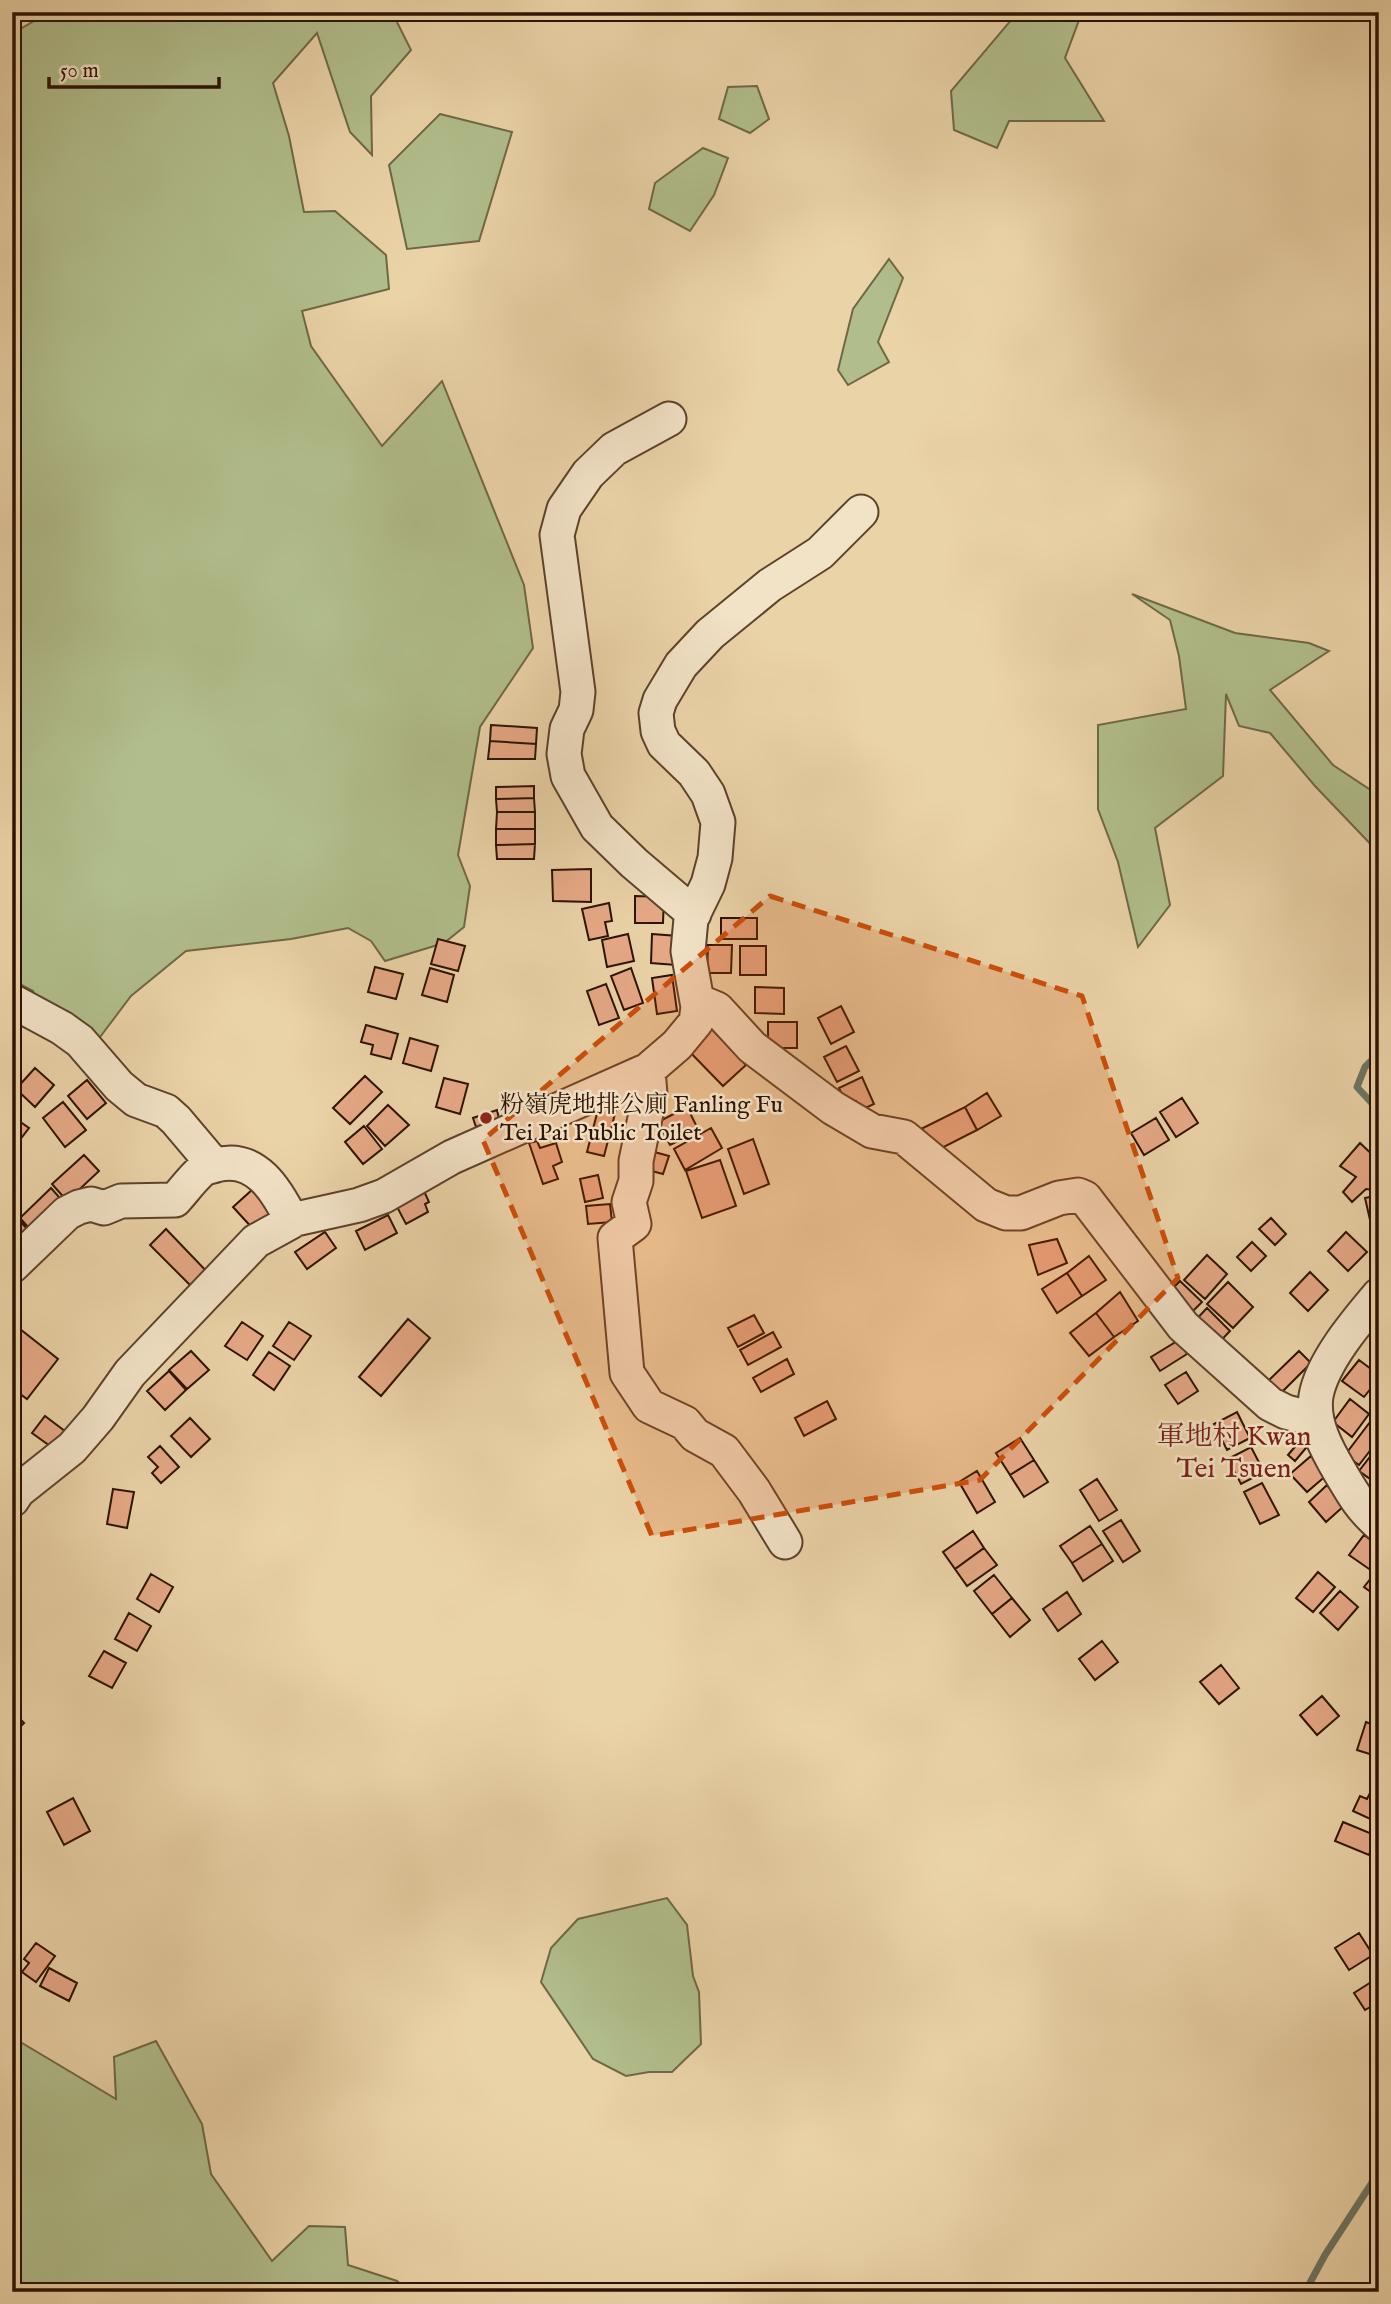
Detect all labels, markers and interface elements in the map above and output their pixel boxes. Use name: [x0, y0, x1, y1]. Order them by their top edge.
scale bar: [49, 46, 219, 90]
text: 50 m: [60, 58, 99, 85]
place label: 粉嶺虎地排公廁 Fanling Fu Tei Pai Public Toilet: [500, 1090, 783, 1149]
marker: 粉嶺虎地排公廁 Fanling Fu Tei Pai Public Toilet: [478, 1110, 494, 1126]
district label: 軍地村 Kwan Tei Tsuen: [1156, 1420, 1312, 1487]

